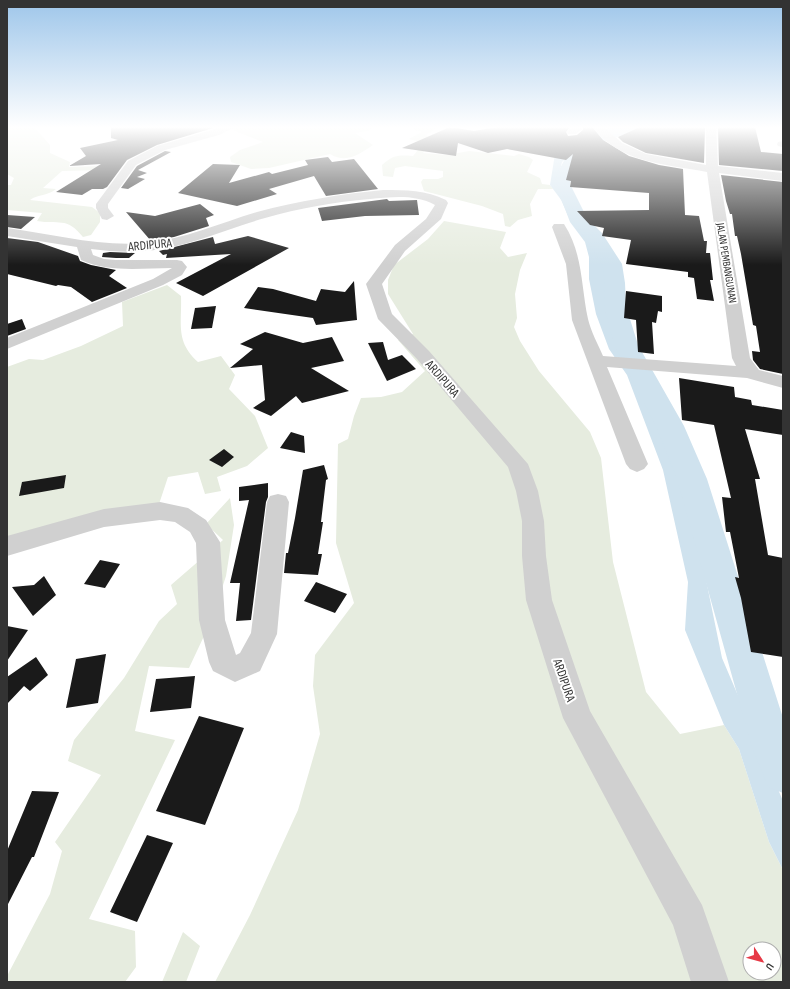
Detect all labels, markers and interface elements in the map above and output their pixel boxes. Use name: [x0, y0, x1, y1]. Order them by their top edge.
street label: JALAN PEMBANGUNAN: [714, 221, 739, 304]
street label: ARDIPURA: [126, 235, 173, 255]
street label: ARDIPURA: [421, 356, 463, 401]
street label: ARDIPURA: [549, 656, 579, 704]
north arrow: [742, 941, 782, 981]
text: U: [763, 960, 777, 973]

